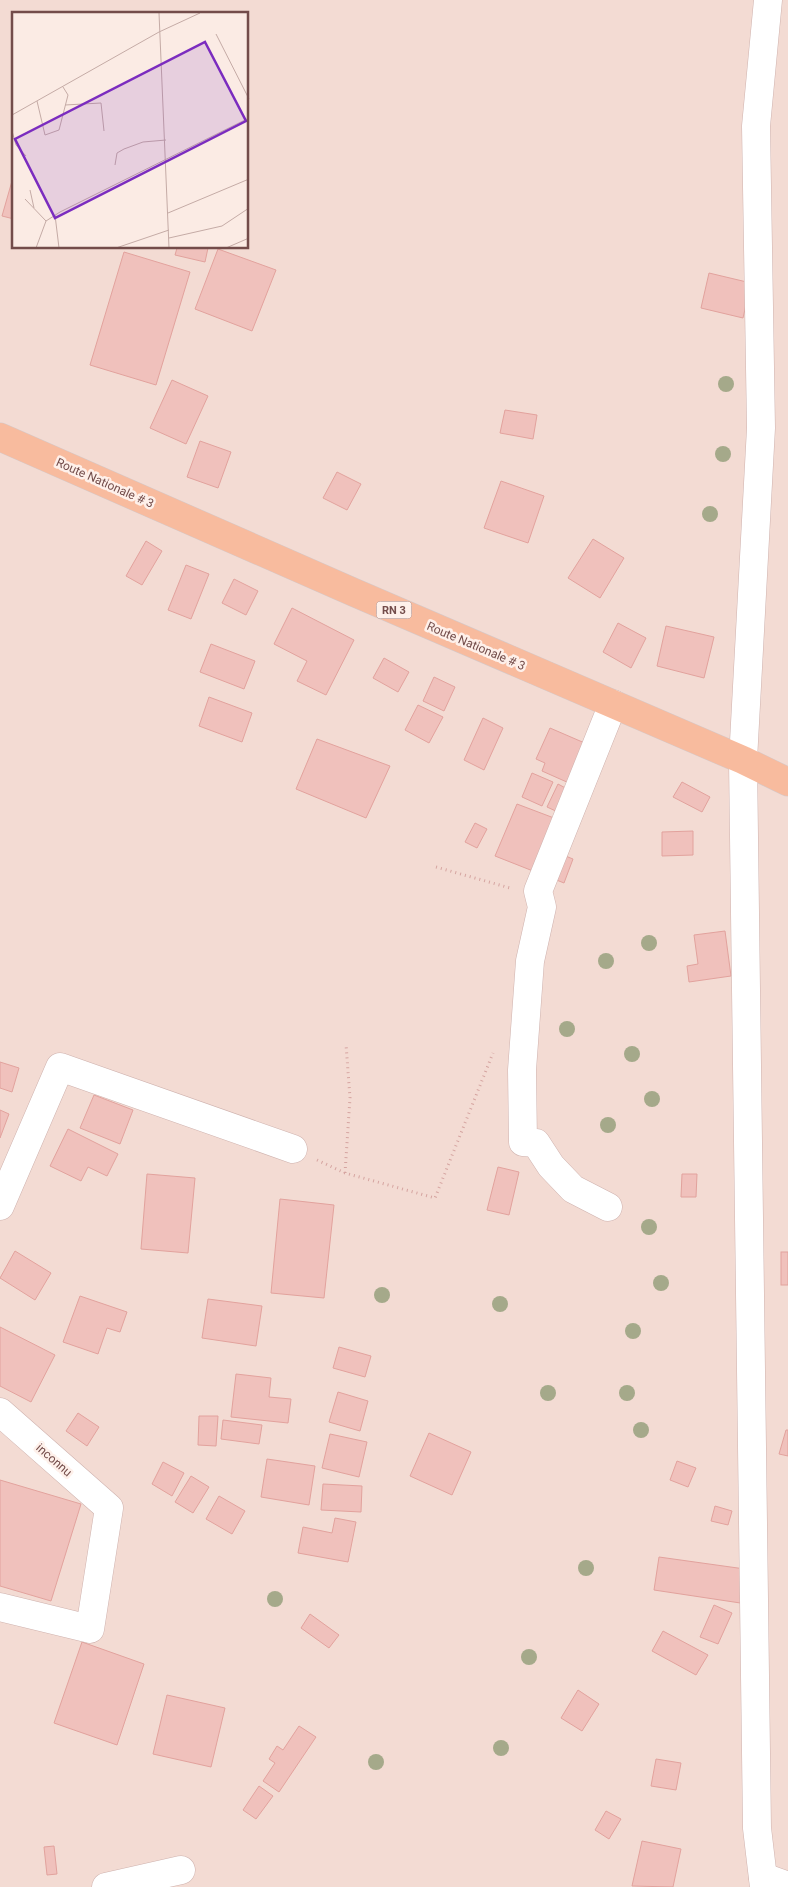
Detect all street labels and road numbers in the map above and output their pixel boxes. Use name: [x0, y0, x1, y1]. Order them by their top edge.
street label: Route Nationale # 3: [54, 455, 156, 511]
road number: RN 3: [376, 602, 412, 618]
street label: Route Nationale # 3: [425, 619, 527, 673]
street label: inconnu: [33, 1441, 75, 1479]

